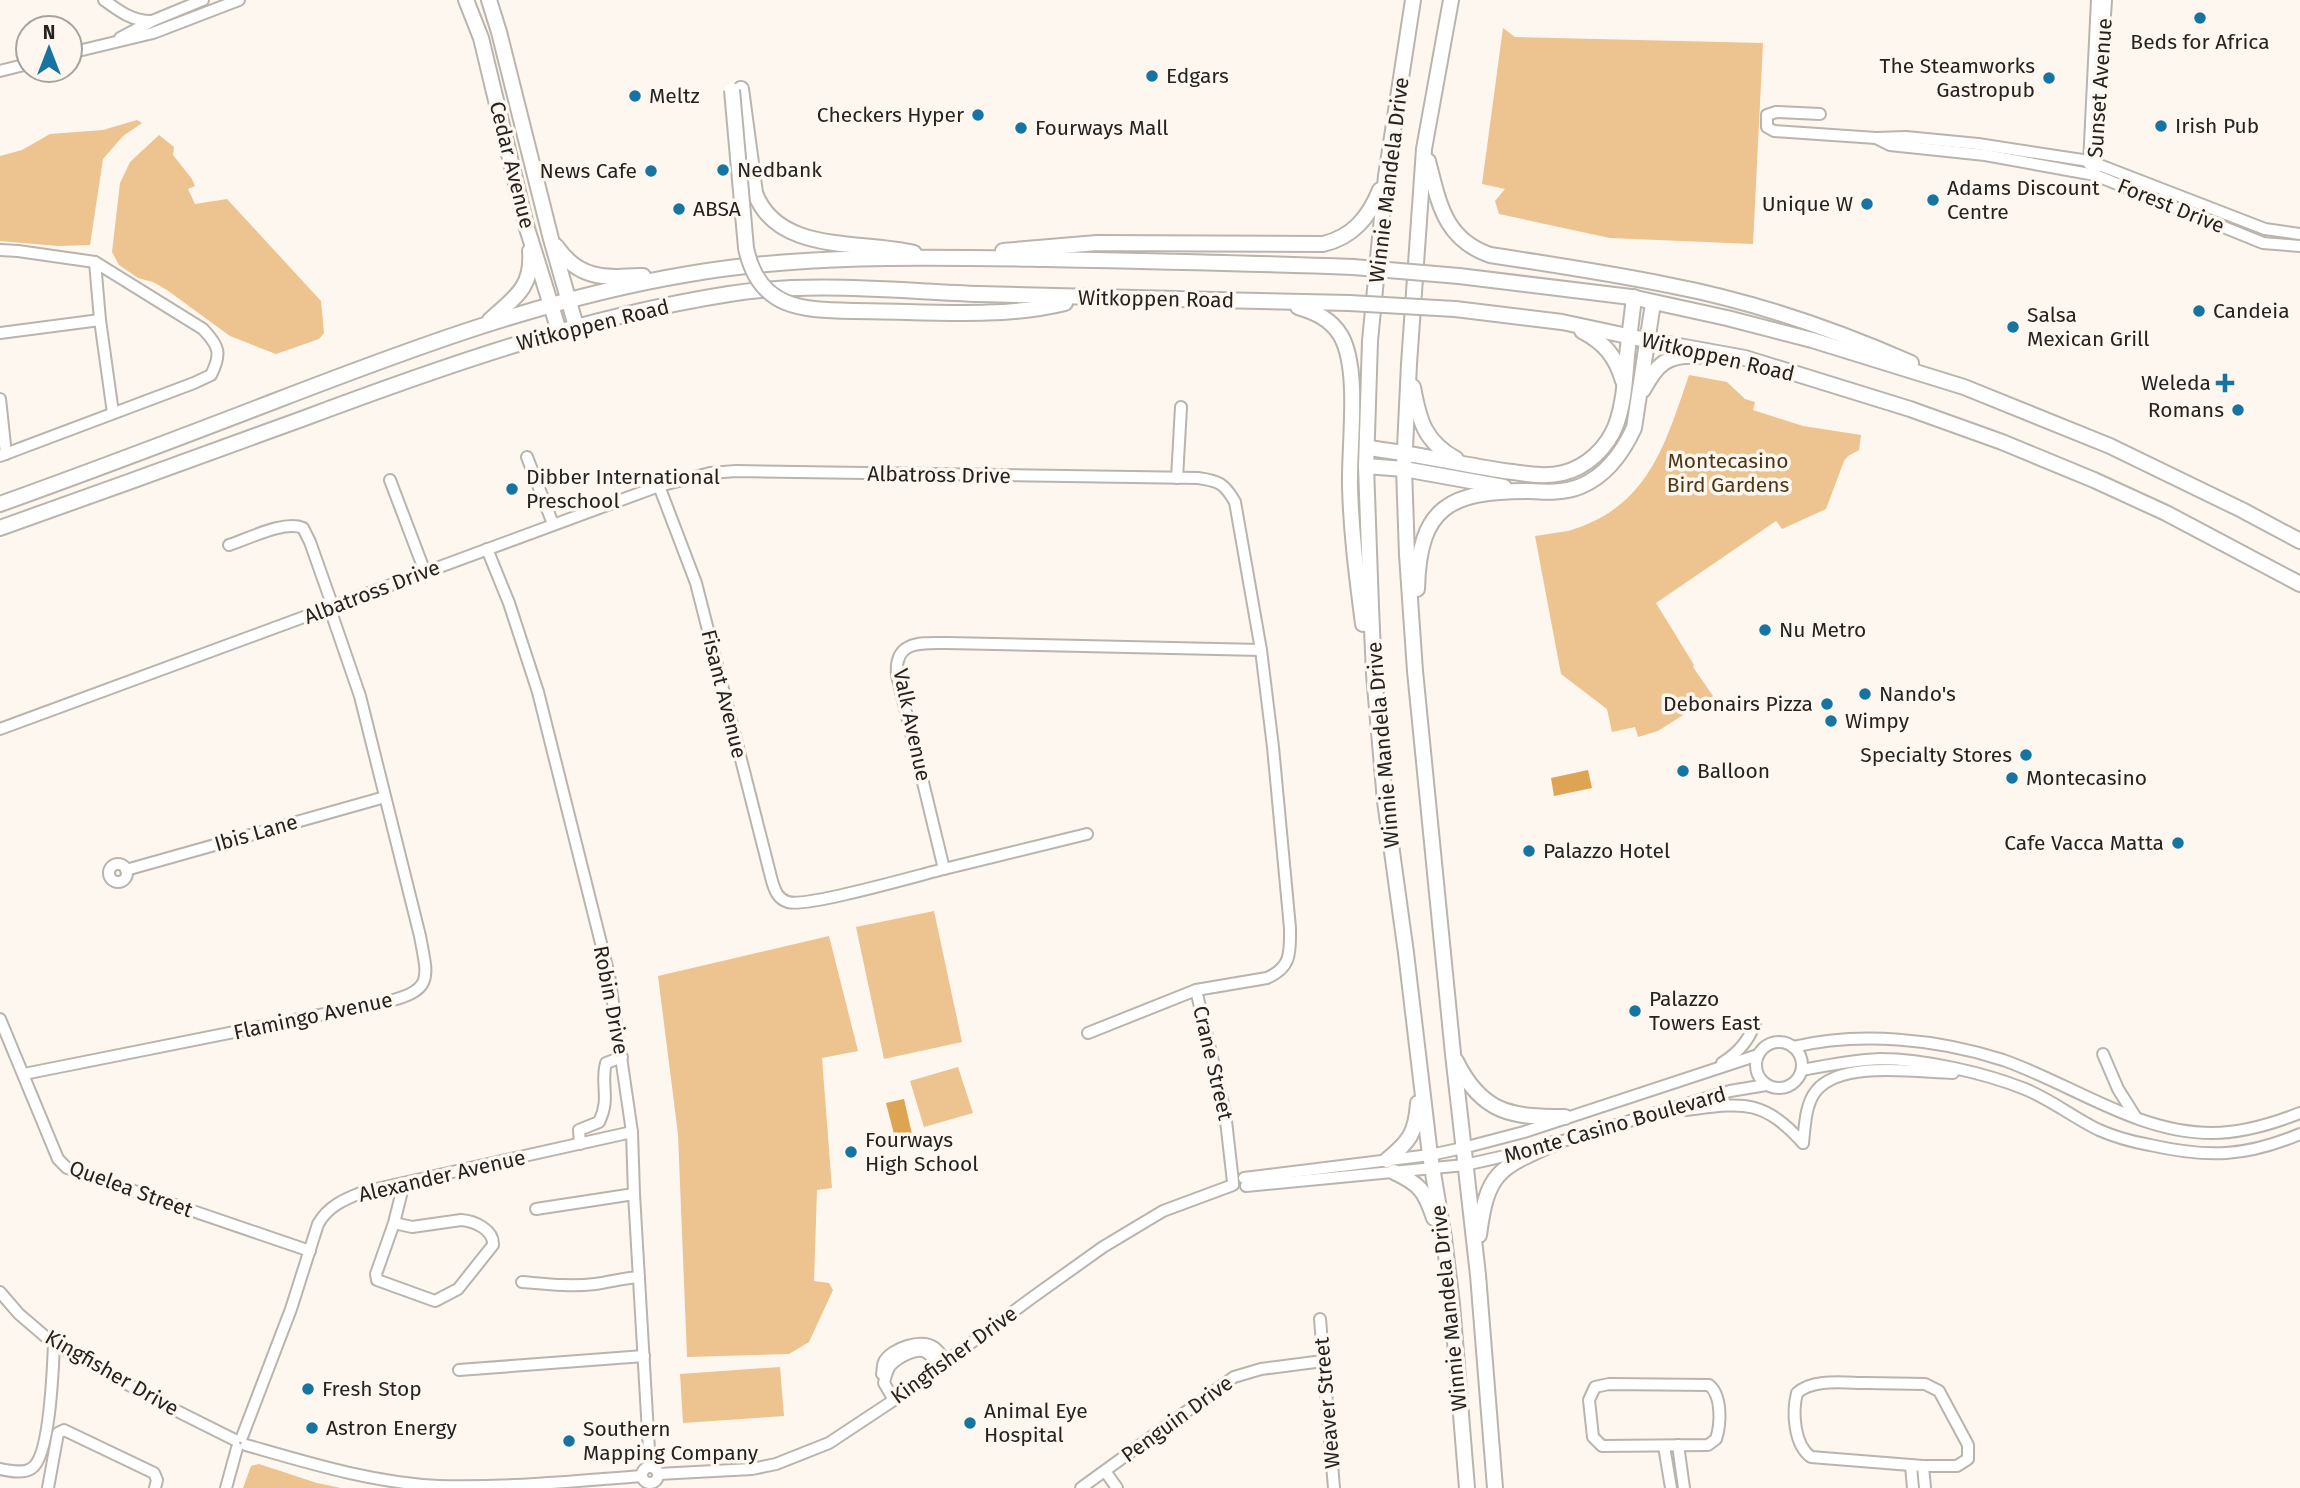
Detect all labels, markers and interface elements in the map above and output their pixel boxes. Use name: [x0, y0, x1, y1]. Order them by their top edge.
marker: Beds for Africa: [2192, 10, 2208, 26]
north arrow: [14, 14, 84, 84]
street label: Sunset Avenue: [2082, 17, 2118, 159]
text: N: [43, 21, 55, 44]
place label: Beds for Africa: [2130, 29, 2270, 55]
place label: The Steamworks Gastropub: [1880, 53, 2035, 103]
place label: Edgars: [1166, 63, 1229, 89]
marker: Edgars: [1144, 68, 1160, 84]
marker: The Steamworks Gastropub: [2041, 70, 2057, 86]
street label: Winnie Mandela Drive: [1363, 76, 1415, 284]
place label: Meltz: [649, 83, 700, 109]
marker: Meltz: [627, 88, 643, 104]
street label: Cedar Avenue: [484, 99, 540, 231]
place label: Checkers Hyper: [817, 102, 964, 128]
marker: Checkers Hyper: [970, 107, 986, 123]
place label: Irish Pub: [2175, 113, 2259, 139]
place label: Fourways Mall: [1035, 115, 1169, 141]
marker: Irish Pub: [2153, 118, 2169, 134]
marker: Fourways Mall: [1013, 120, 1029, 136]
place label: Nedbank: [737, 157, 822, 183]
place label: News Cafe: [540, 158, 637, 184]
marker: Nedbank: [715, 162, 731, 178]
marker: News Cafe: [643, 163, 659, 179]
street label: Forest Drive: [2114, 173, 2228, 239]
place label: Adams Discount Centre: [1947, 175, 2100, 225]
place label: Unique W: [1762, 191, 1853, 217]
marker: Adams Discount Centre: [1925, 192, 1941, 208]
place label: ABSA: [693, 196, 741, 222]
marker: Unique W: [1859, 196, 1875, 212]
marker: ABSA: [671, 201, 687, 217]
street label: Witkoppen Road: [1078, 285, 1234, 313]
street label: Witkoppen Road: [514, 293, 672, 357]
place label: Candeia: [2213, 298, 2290, 324]
place label: Salsa Mexican Grill: [2027, 302, 2149, 352]
marker: Candeia: [2191, 303, 2207, 319]
marker: Salsa Mexican Grill: [2005, 319, 2021, 335]
street label: Witkoppen Road: [1639, 327, 1797, 387]
place label: Weleda: [2141, 370, 2211, 396]
marker: Weleda: [2217, 375, 2233, 391]
place label: Romans: [2148, 397, 2224, 423]
marker: Romans: [2230, 402, 2246, 418]
park label: Montecasino Bird Gardens: [1667, 448, 1789, 498]
street label: Albatross Drive: [867, 461, 1011, 489]
place label: Dibber International Preschool: [526, 464, 720, 514]
marker: Dibber International Preschool: [504, 481, 520, 497]
street label: Albatross Drive: [300, 554, 444, 630]
place label: Nu Metro: [1779, 617, 1866, 643]
marker: Nu Metro: [1757, 622, 1773, 638]
street label: Fisant Avenue: [695, 627, 753, 761]
street label: Winnie Mandela Drive: [1361, 641, 1405, 849]
street label: Valk Avenue: [887, 666, 937, 784]
place label: Nando's: [1879, 681, 1956, 707]
marker: Nando's: [1857, 686, 1873, 702]
place label: Debonairs Pizza: [1663, 691, 1813, 717]
marker: Debonairs Pizza: [1819, 696, 1835, 712]
place label: Wimpy: [1845, 708, 1910, 734]
marker: Wimpy: [1823, 713, 1839, 729]
place label: Specialty Stores: [1860, 742, 2012, 768]
marker: Specialty Stores: [2018, 747, 2034, 763]
place label: Balloon: [1697, 758, 1770, 784]
marker: Balloon: [1675, 763, 1691, 779]
place label: Montecasino: [2026, 765, 2147, 791]
marker: Montecasino: [2004, 770, 2020, 786]
street label: Ibis Lane: [211, 809, 301, 857]
place label: Cafe Vacca Matta: [2004, 830, 2164, 856]
marker: Cafe Vacca Matta: [2170, 835, 2186, 851]
place label: Palazzo Hotel: [1543, 838, 1670, 864]
marker: Palazzo Hotel: [1521, 843, 1537, 859]
street label: Robin Drive: [588, 943, 634, 1057]
street label: Flamingo Avenue: [231, 986, 395, 1046]
place label: Palazzo Towers East: [1649, 986, 1761, 1036]
street label: Crane Street: [1187, 1003, 1239, 1123]
marker: Palazzo Towers East: [1627, 1003, 1643, 1019]
street label: Monte Casino Boulevard: [1501, 1081, 1729, 1169]
place label: Fourways High School: [865, 1127, 978, 1177]
street label: Alexander Avenue: [356, 1144, 528, 1208]
marker: Fourways High School: [843, 1144, 859, 1160]
street label: Quelea Street: [66, 1155, 197, 1223]
street label: Winnie Mandela Drive: [1425, 1204, 1473, 1412]
street label: Kingfisher Drive: [886, 1300, 1022, 1410]
street label: Kingfisher Drive: [41, 1324, 183, 1422]
street label: Weaver Street: [1308, 1336, 1346, 1470]
street label: Penguin Drive: [1116, 1370, 1238, 1468]
place label: Fresh Stop: [322, 1376, 422, 1402]
marker: Fresh Stop: [300, 1381, 316, 1397]
place label: Animal Eye Hospital: [984, 1398, 1088, 1448]
place label: Astron Energy: [326, 1415, 458, 1441]
marker: Animal Eye Hospital: [962, 1415, 978, 1431]
place label: Southern Mapping Company: [583, 1416, 759, 1466]
marker: Astron Energy: [304, 1420, 320, 1436]
marker: Southern Mapping Company: [561, 1433, 577, 1449]

